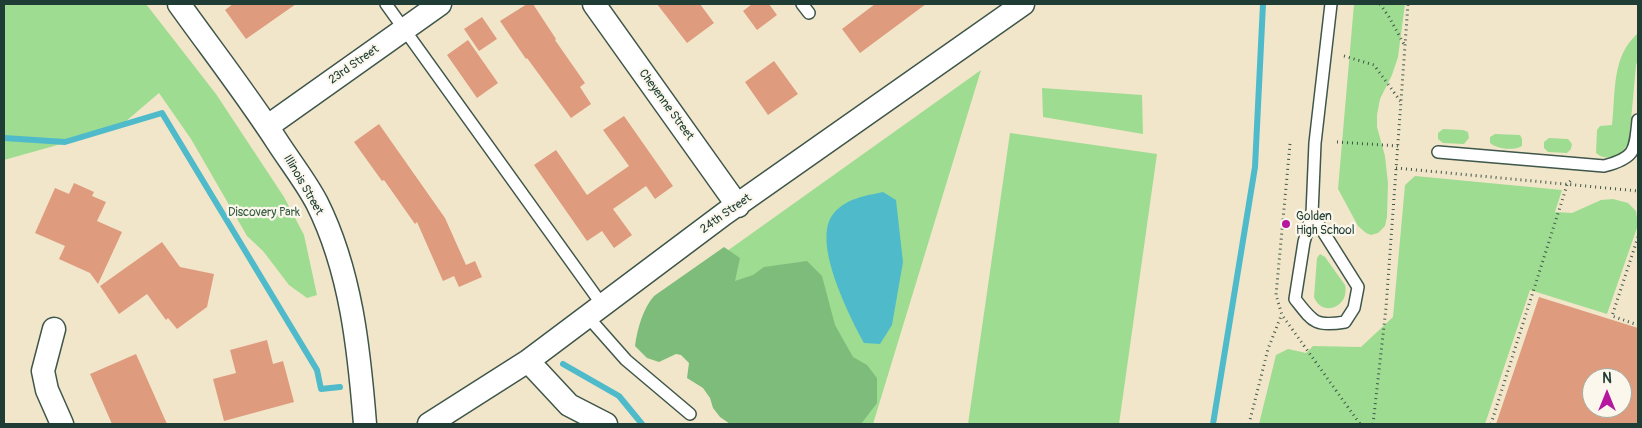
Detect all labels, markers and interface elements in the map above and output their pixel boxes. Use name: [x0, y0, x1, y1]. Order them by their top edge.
street label: 23rd Street: [326, 42, 382, 88]
street label: Cheyenne Street: [635, 67, 697, 143]
street label: Illinois Street: [280, 152, 326, 218]
street label: 24th Street: [698, 191, 754, 237]
park label: Discovery Park: [228, 206, 300, 220]
place label: Golden High School: [1296, 210, 1355, 238]
marker: Golden High School: [1280, 218, 1292, 230]
north arrow: [1582, 368, 1632, 418]
text: N: [1602, 370, 1612, 387]

